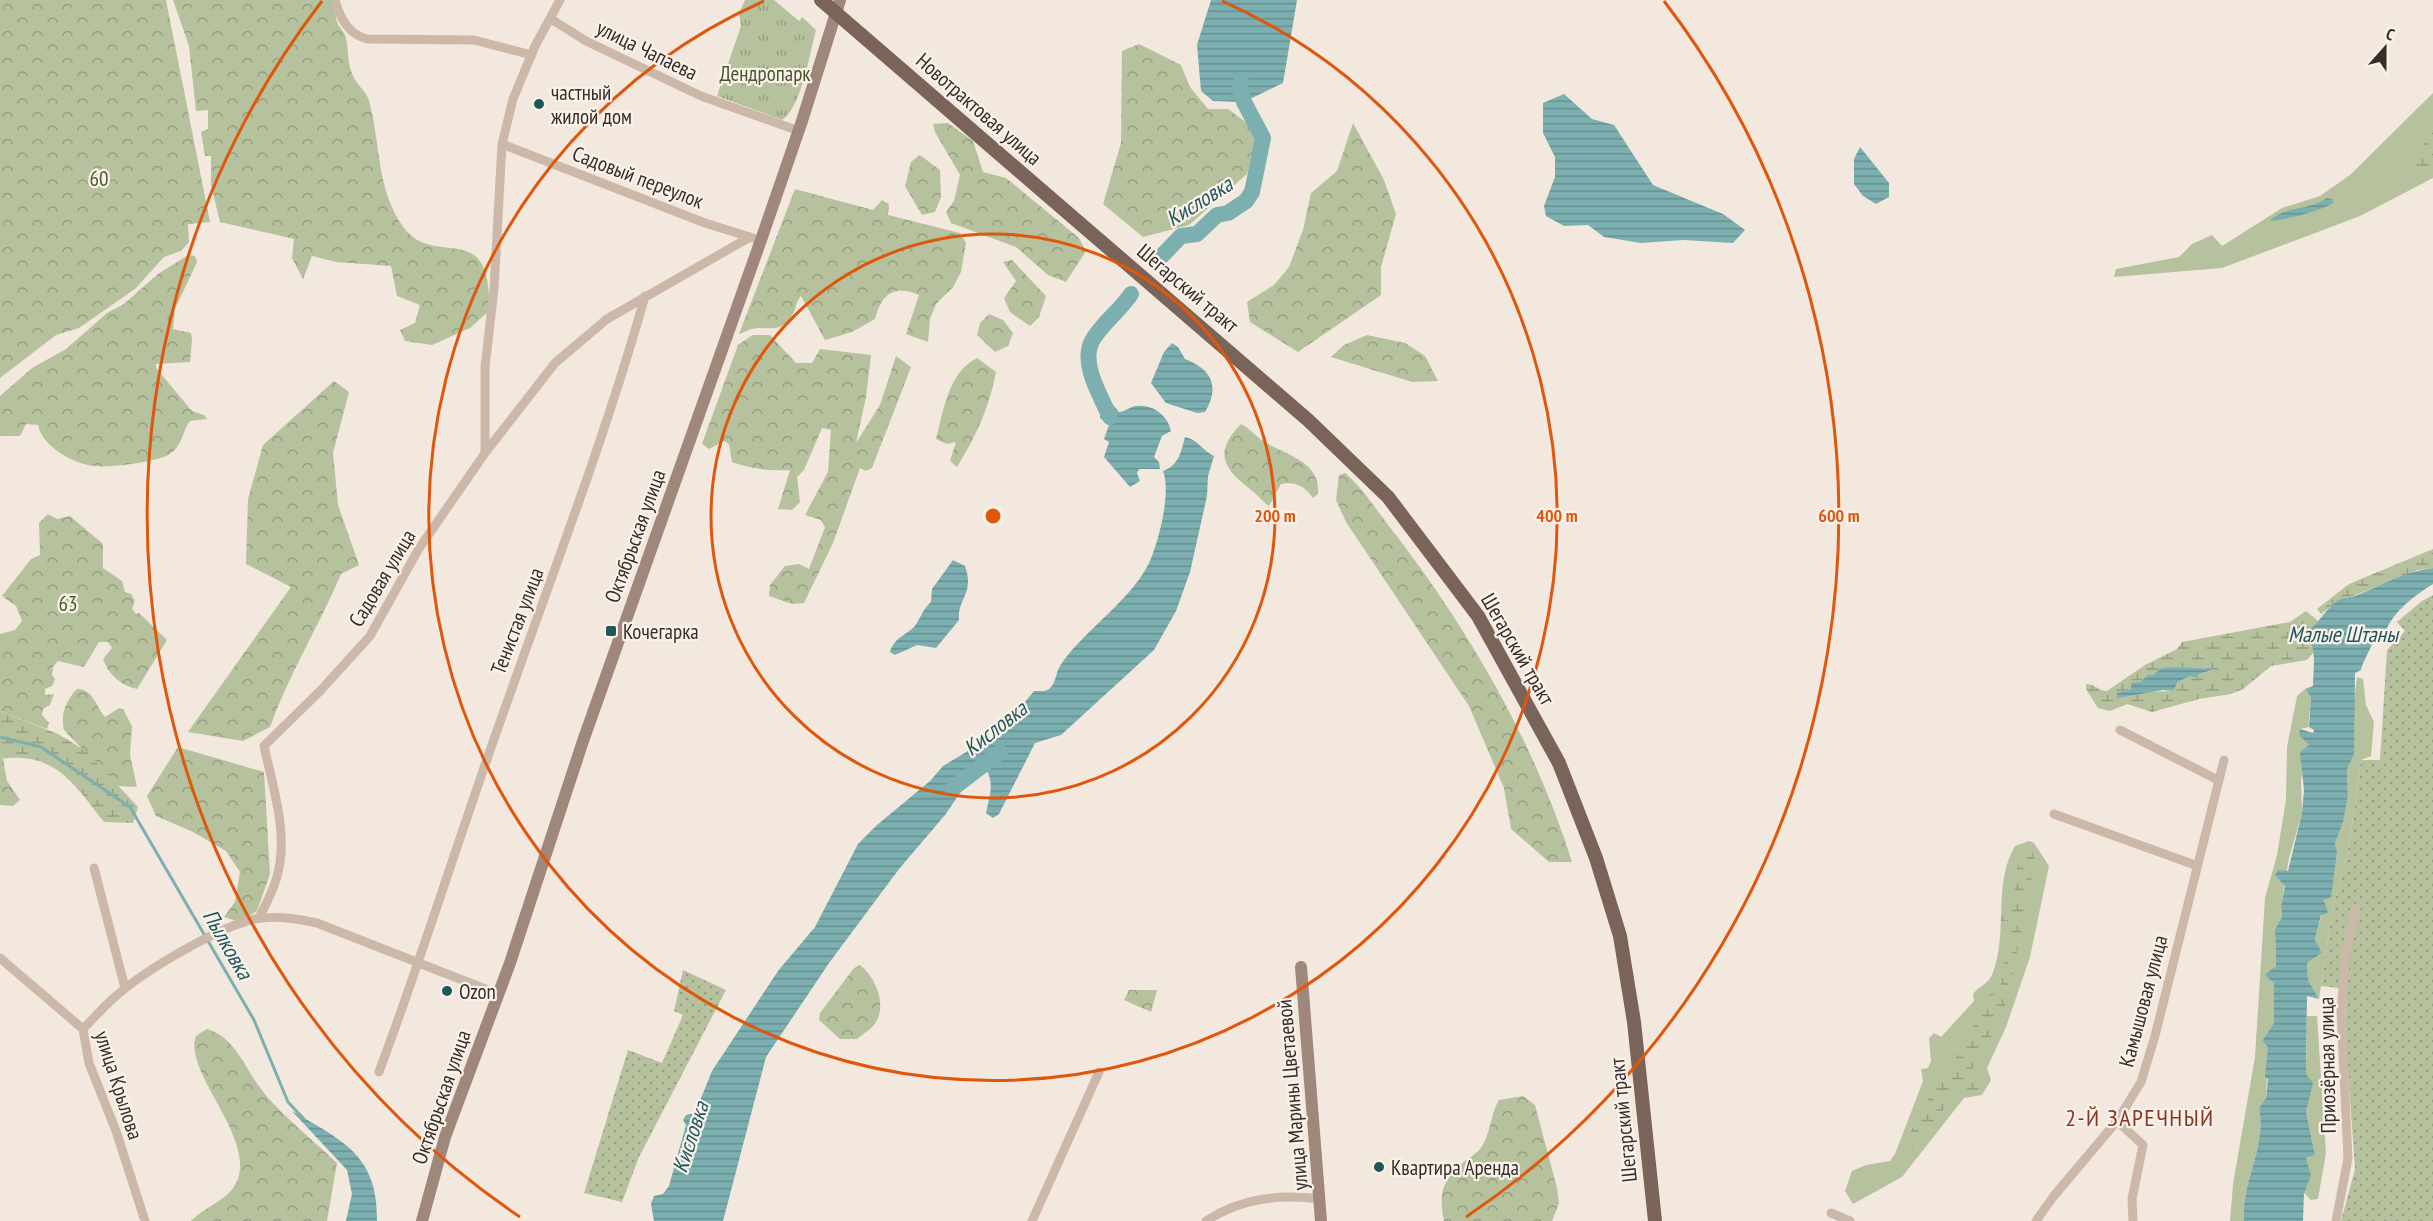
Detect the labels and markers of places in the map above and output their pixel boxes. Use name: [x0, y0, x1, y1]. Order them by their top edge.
place label: частный жилой дом: [551, 79, 632, 130]
marker: частный жилой дом: [532, 97, 546, 111]
centre of rings: [983, 506, 1003, 526]
place label: Кочегарка: [623, 618, 699, 645]
marker: Кочегарка: [604, 624, 618, 638]
place label: Ozon: [459, 978, 496, 1005]
marker: Ozon: [440, 984, 454, 998]
place label: Квартира Аренда: [1391, 1154, 1519, 1181]
marker: Квартира Аренда: [1372, 1160, 1386, 1174]

